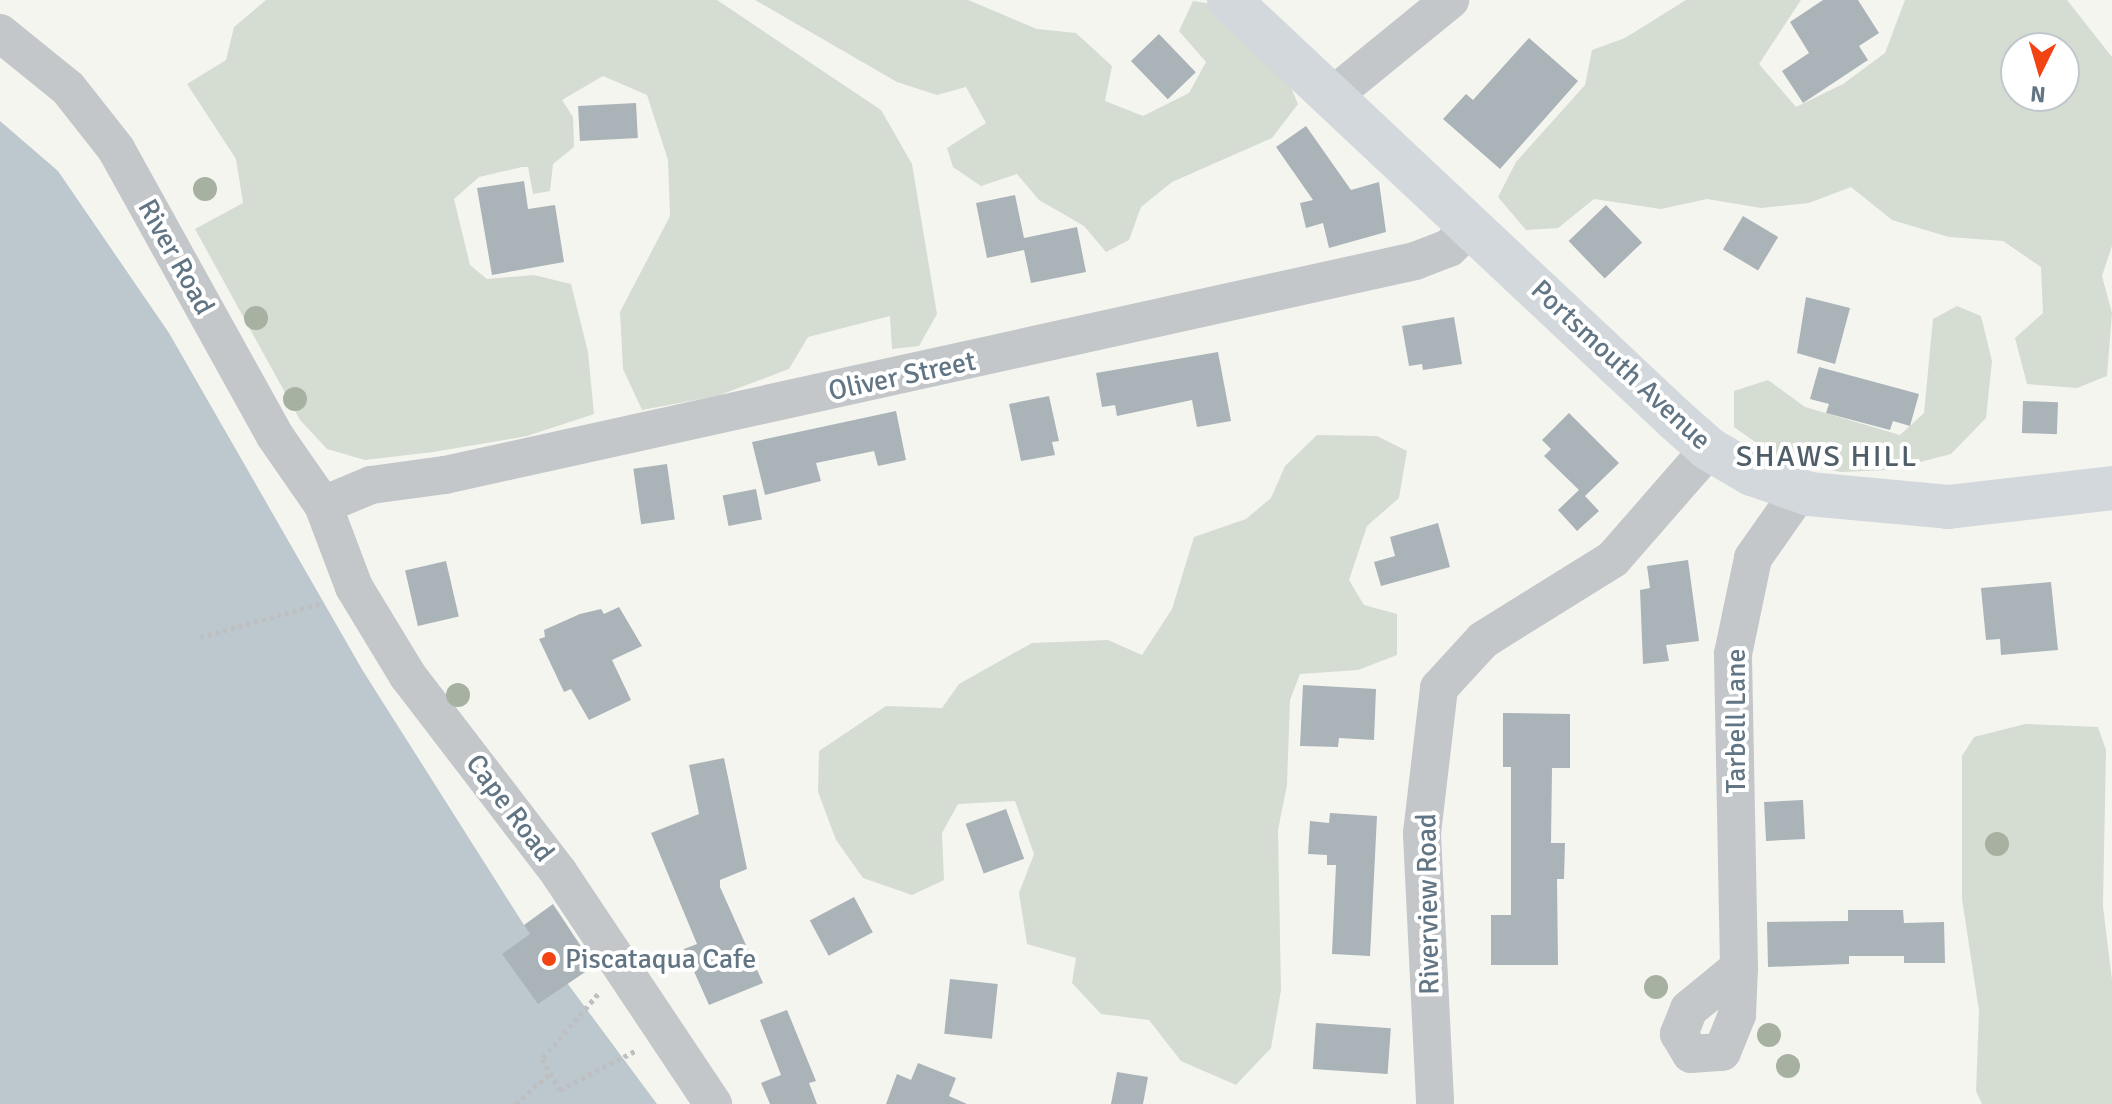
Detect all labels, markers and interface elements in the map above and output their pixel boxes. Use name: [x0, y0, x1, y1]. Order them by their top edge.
north arrow: [2000, 32, 2080, 112]
text: N: [2029, 80, 2047, 109]
street label: River Road: [131, 193, 221, 321]
street label: Portsmouth Avenue: [1524, 273, 1718, 457]
street label: Oliver Street: [825, 344, 979, 408]
district label: SHAWS HILL: [1736, 439, 1918, 475]
street label: Tarbell Lane: [1719, 648, 1753, 794]
street label: Cape Road: [459, 748, 561, 868]
street label: Riverview Road: [1410, 813, 1446, 995]
place label: Piscataqua Cafe: [565, 942, 756, 976]
marker: Piscataqua Cafe: [540, 950, 558, 968]

